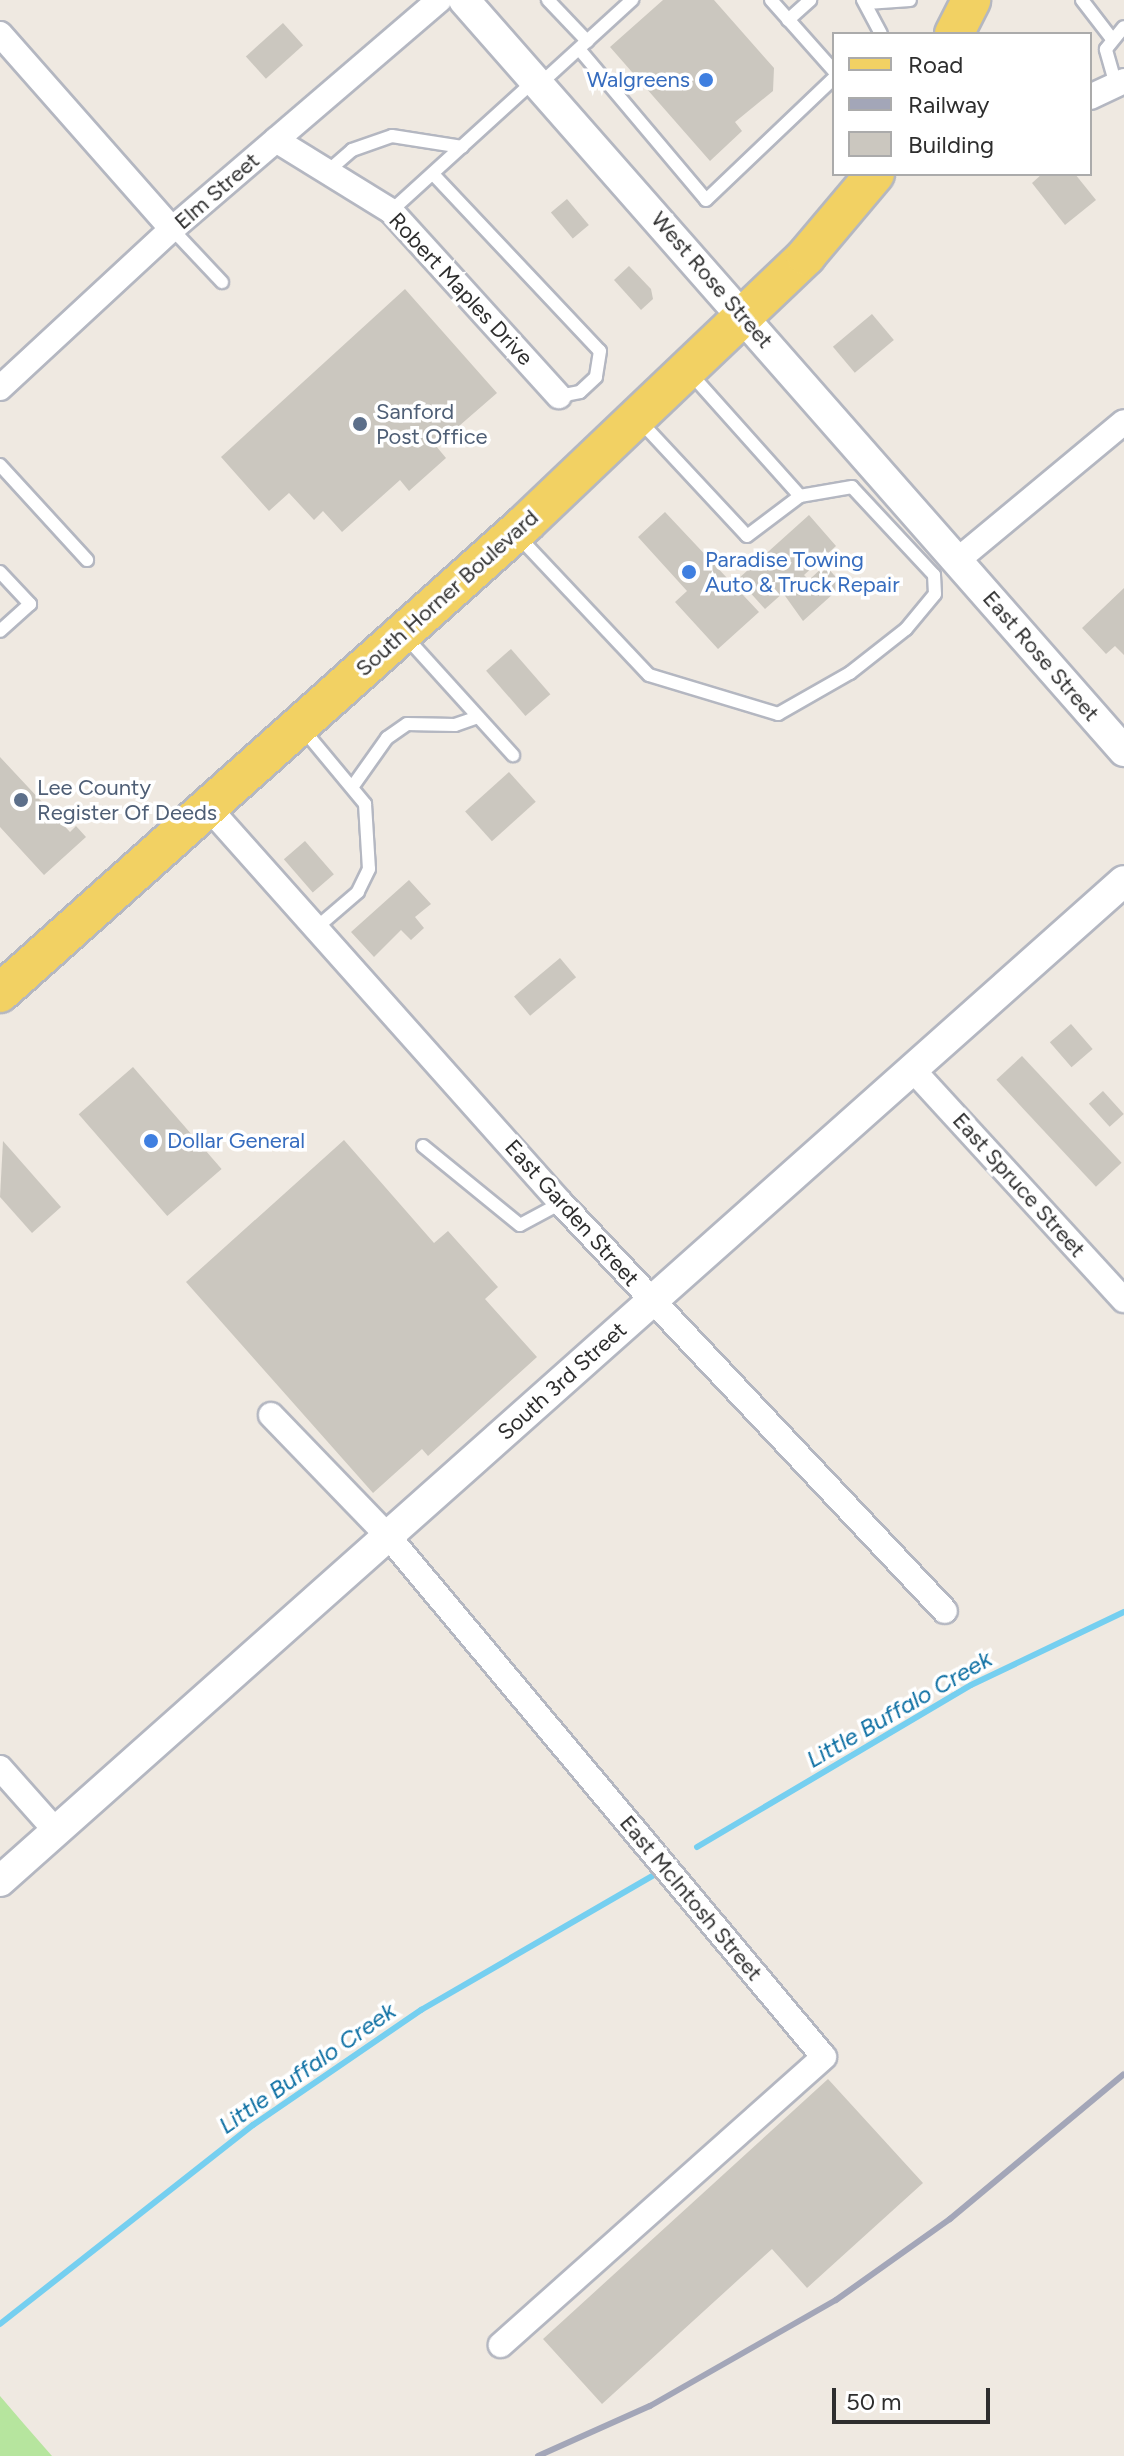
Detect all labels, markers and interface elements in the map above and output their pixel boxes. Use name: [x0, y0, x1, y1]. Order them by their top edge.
legend: [832, 32, 1092, 176]
text: Road: [908, 50, 963, 79]
place label: Walgreens: [587, 67, 690, 93]
marker: Walgreens: [697, 71, 715, 89]
text: Railway: [908, 90, 989, 119]
text: Building: [908, 130, 994, 159]
street label: Elm Street: [169, 147, 265, 235]
street label: West Rose Street: [646, 206, 778, 354]
street label: Robert Maples Drive: [384, 207, 538, 371]
place label: Sanford Post Office: [376, 398, 488, 450]
marker: Sanford Post Office: [351, 415, 369, 433]
street label: South Horner Boulevard: [350, 504, 544, 682]
place label: Paradise Towing Auto & Truck Repair: [705, 546, 900, 598]
marker: Paradise Towing Auto & Truck Repair: [680, 563, 698, 581]
street label: East Rose Street: [977, 585, 1105, 727]
place label: Lee County Register Of Deeds: [37, 774, 217, 826]
marker: Lee County Register Of Deeds: [12, 791, 30, 809]
street label: East Spruce Street: [947, 1107, 1091, 1263]
place label: Dollar General: [167, 1128, 305, 1154]
marker: Dollar General: [142, 1132, 160, 1150]
street label: East Garden Street: [499, 1134, 645, 1292]
street label: South 3rd Street: [492, 1316, 632, 1446]
water label: Little Buffalo Creek: [801, 1644, 997, 1774]
street label: East McIntosh Street: [614, 1810, 768, 1986]
water label: Little Buffalo Creek: [213, 1996, 401, 2140]
scale bar: [836, 2372, 994, 2422]
text: 50 m: [846, 2387, 902, 2416]

